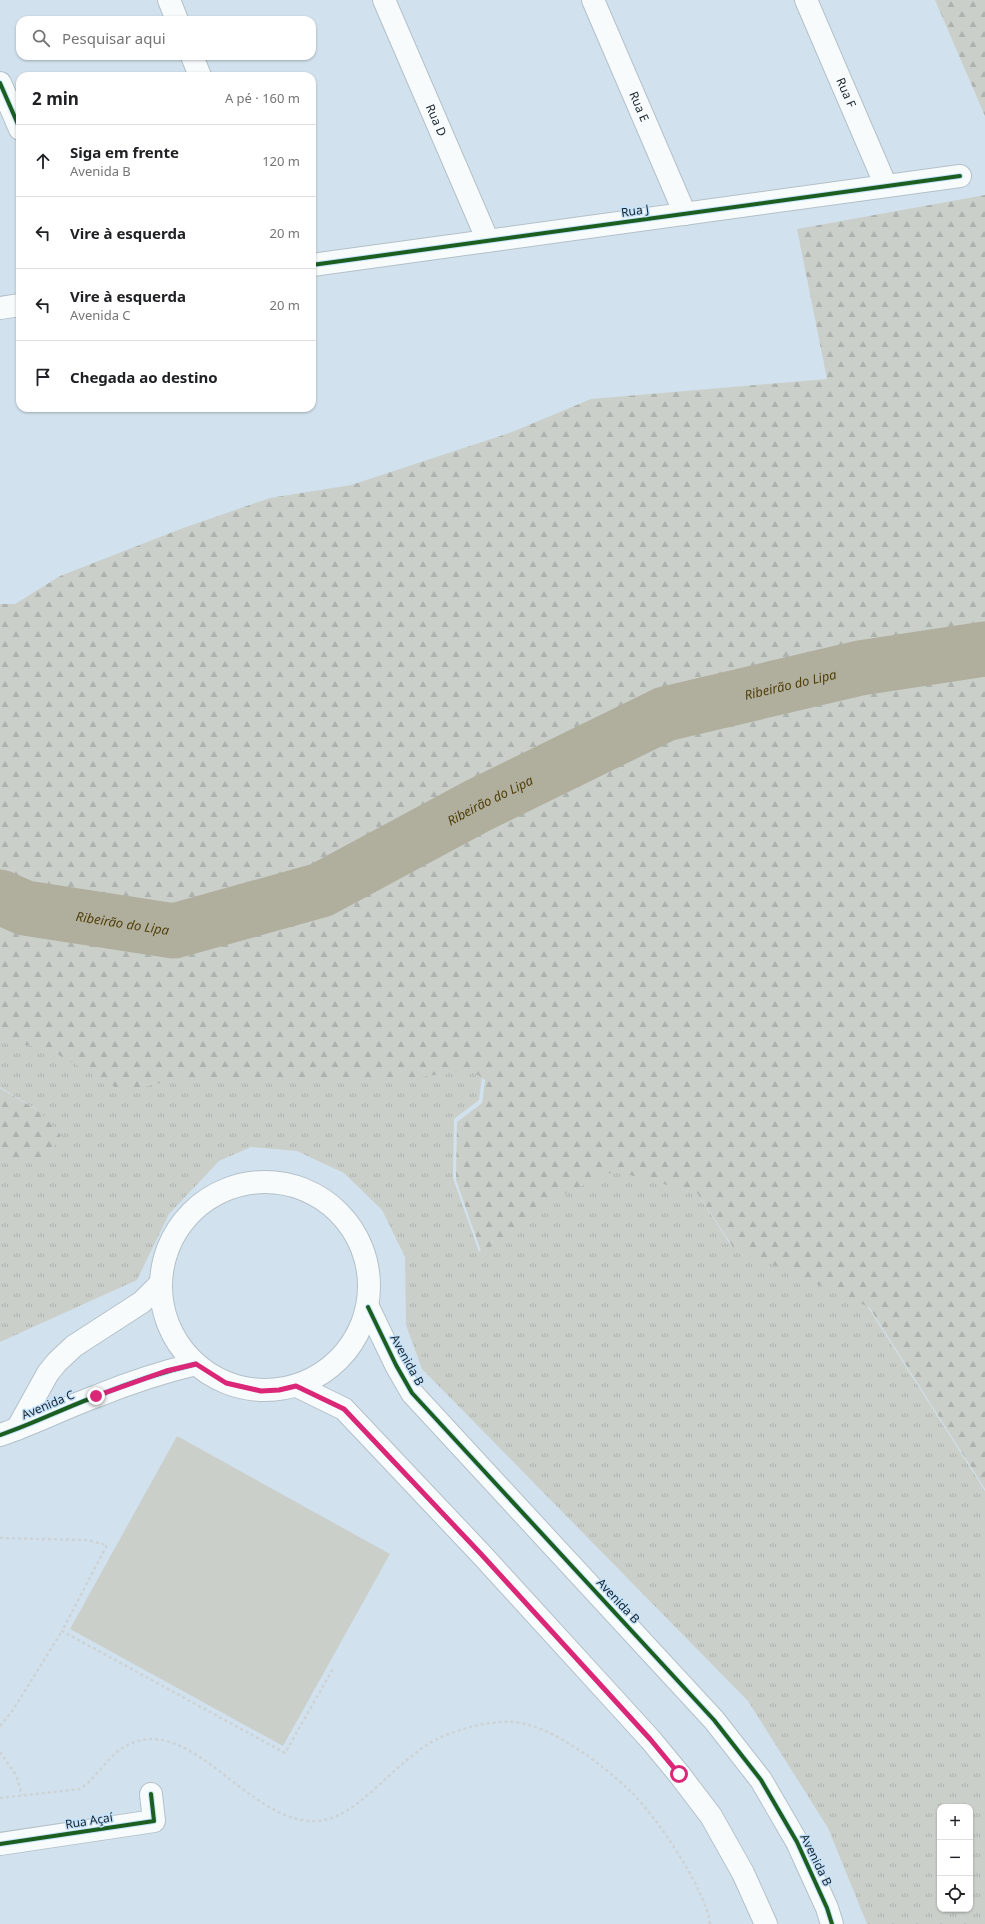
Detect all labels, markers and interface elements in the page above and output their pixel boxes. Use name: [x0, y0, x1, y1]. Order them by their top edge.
search box: [16, 16, 316, 60]
icon: search: [30, 27, 52, 49]
text: Pesquisar aqui: [62, 28, 166, 48]
street label: Rua F: [832, 75, 860, 110]
text: 2 min: [32, 87, 79, 110]
text: A pé · 160 m: [225, 89, 300, 107]
street label: Rua E: [625, 89, 653, 124]
street label: Rua D: [422, 101, 451, 139]
text: Siga em frente: [70, 142, 179, 162]
icon: ahead: [32, 150, 54, 172]
text: 120 m: [262, 152, 300, 170]
text: Avenida B: [70, 162, 131, 180]
street label: Rua J: [620, 200, 650, 221]
icon: left: [32, 222, 54, 244]
text: Vire à esquerda: [70, 223, 186, 243]
text: 20 m: [270, 224, 300, 242]
text: Vire à esquerda: [70, 286, 186, 306]
icon: left: [32, 294, 54, 316]
text: 20 m: [270, 296, 300, 314]
text: Avenida C: [70, 306, 131, 324]
icon: arrive: [32, 366, 54, 388]
text: Chegada ao destino: [70, 367, 218, 387]
water label: Ribeirão do Lipa: [743, 665, 839, 704]
water label: Ribeirão do Lipa: [444, 771, 536, 830]
water label: Ribeirão do Lipa: [75, 907, 171, 939]
street label: Avenida B: [386, 1331, 429, 1389]
street label: Avenida C: [19, 1386, 77, 1423]
route end: [87, 1387, 105, 1405]
street label: Avenida B: [593, 1574, 644, 1627]
route start: [670, 1765, 688, 1783]
map controls: [937, 1804, 973, 1912]
button: +: [937, 1804, 973, 1840]
street label: Rua Açaí: [64, 1808, 115, 1833]
street label: Avenida B: [797, 1831, 836, 1889]
button: −: [937, 1840, 973, 1876]
button: locate: [937, 1876, 973, 1912]

